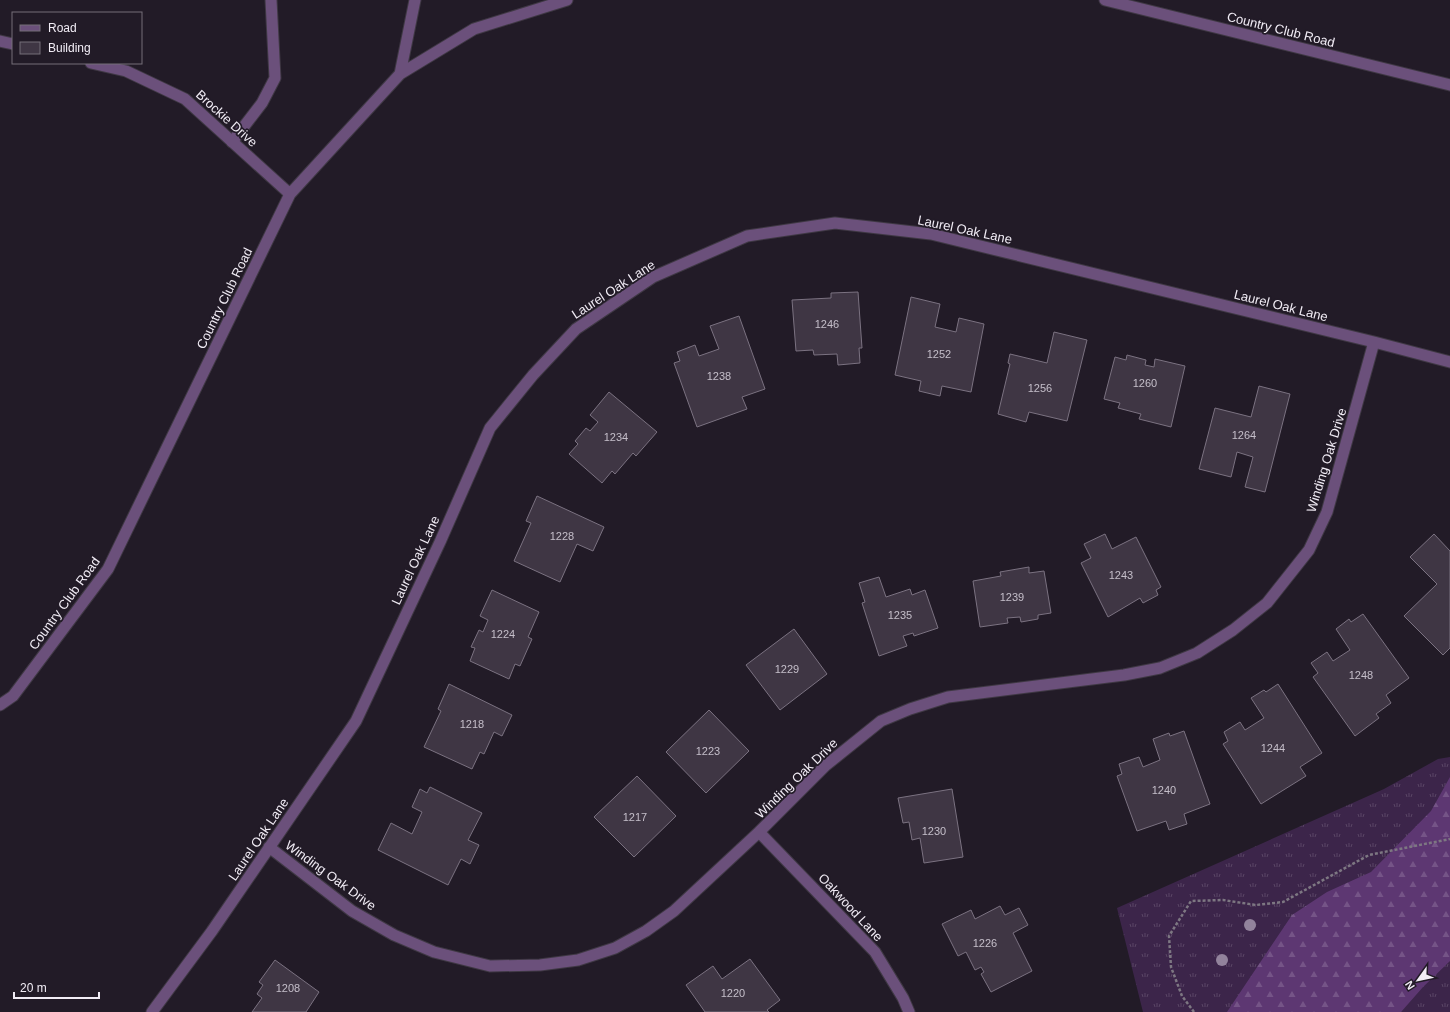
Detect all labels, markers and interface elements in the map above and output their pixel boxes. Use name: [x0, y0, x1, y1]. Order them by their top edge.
street label: Country Club Road: [1225, 9, 1336, 50]
legend: [12, 12, 142, 64]
text: Road: [48, 21, 77, 35]
text: Building: [48, 41, 91, 55]
street label: Brockie Drive: [193, 87, 260, 150]
street label: Laurel Oak Lane: [916, 212, 1013, 247]
street label: Country Club Road: [193, 245, 255, 351]
street label: Laurel Oak Lane: [569, 257, 658, 322]
street label: Laurel Oak Lane: [1232, 287, 1329, 324]
house number: 1246: [815, 318, 839, 330]
house number: 1252: [927, 348, 951, 360]
house number: 1238: [707, 370, 731, 382]
house number: 1260: [1133, 377, 1157, 389]
house number: 1256: [1028, 382, 1052, 394]
street label: Winding Oak Drive: [1303, 406, 1349, 514]
house number: 1264: [1232, 429, 1256, 441]
house number: 1234: [604, 431, 628, 443]
street label: Laurel Oak Lane: [388, 513, 443, 607]
house number: 1228: [550, 530, 574, 542]
street label: Country Club Road: [26, 554, 103, 652]
house number: 1243: [1109, 569, 1133, 581]
house number: 1239: [1000, 591, 1024, 603]
house number: 1235: [888, 609, 912, 621]
house number: 1224: [491, 628, 515, 640]
house number: 1229: [775, 663, 799, 675]
house number: 1248: [1349, 669, 1373, 681]
house number: 1218: [460, 718, 484, 730]
street label: Winding Oak Drive: [752, 735, 841, 821]
house number: 1244: [1261, 742, 1285, 754]
house number: 1223: [696, 745, 720, 757]
house number: 1240: [1152, 784, 1176, 796]
street label: Laurel Oak Lane: [225, 795, 292, 883]
house number: 1217: [623, 811, 647, 823]
house number: 1230: [922, 825, 946, 837]
street label: Winding Oak Drive: [282, 837, 379, 913]
street label: Oakwood Lane: [815, 870, 886, 944]
house number: 1226: [973, 937, 997, 949]
north arrow: [1398, 960, 1438, 1000]
scale bar: [14, 974, 99, 1000]
text: N: [1402, 979, 1417, 992]
text: 20 m: [20, 981, 47, 995]
house number: 1208: [276, 982, 300, 994]
house number: 1220: [721, 987, 745, 999]

